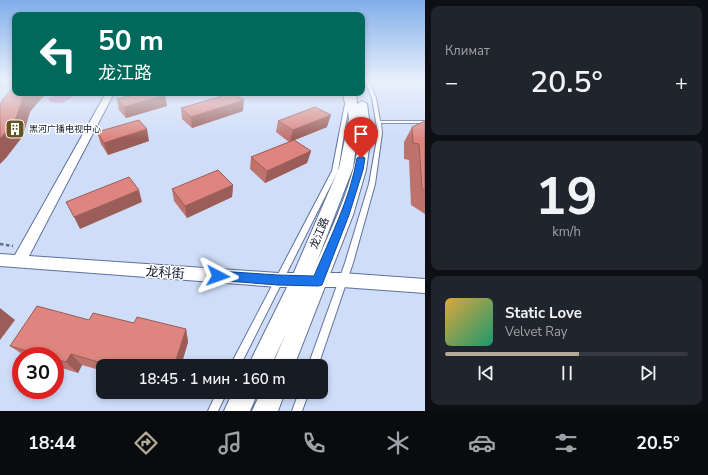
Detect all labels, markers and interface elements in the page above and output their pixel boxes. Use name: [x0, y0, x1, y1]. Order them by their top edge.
text: 50 m: [98, 22, 164, 60]
icon: left: [32, 28, 84, 80]
text: Климат: [445, 42, 490, 60]
text: 龙江路: [98, 61, 152, 85]
text: 20.5°: [530, 62, 603, 103]
text: −: [445, 68, 458, 98]
text: +: [675, 68, 688, 98]
pin: [344, 117, 378, 158]
building icon: 黑河广播电视中心: [4, 118, 26, 140]
place label: 黑河广播电视中心: [29, 123, 101, 135]
icon: arrive: [350, 123, 372, 145]
text: 19: [535, 161, 598, 232]
street label: 龙江路: [306, 215, 333, 251]
text: km/h: [552, 223, 581, 241]
position arrow: [197, 255, 239, 297]
street label: 龙科街: [145, 263, 185, 283]
text: Static Love: [505, 303, 582, 323]
text: Velvet Ray: [505, 323, 567, 341]
speed limit sign: 30: [12, 347, 64, 399]
icon: previous: [475, 362, 497, 384]
icon: pause: [556, 362, 578, 384]
icon: next: [637, 362, 659, 384]
text: 18:45 · 1 мин · 160 m: [138, 369, 286, 389]
icon: directions: [132, 429, 160, 457]
icon: music: [216, 429, 244, 457]
icon: phone: [300, 429, 328, 457]
icon: climate: [384, 429, 412, 457]
icon: car: [468, 429, 496, 457]
icon: filters: [552, 429, 580, 457]
text: 18:44: [28, 431, 76, 455]
text: 20.5°: [636, 431, 680, 455]

